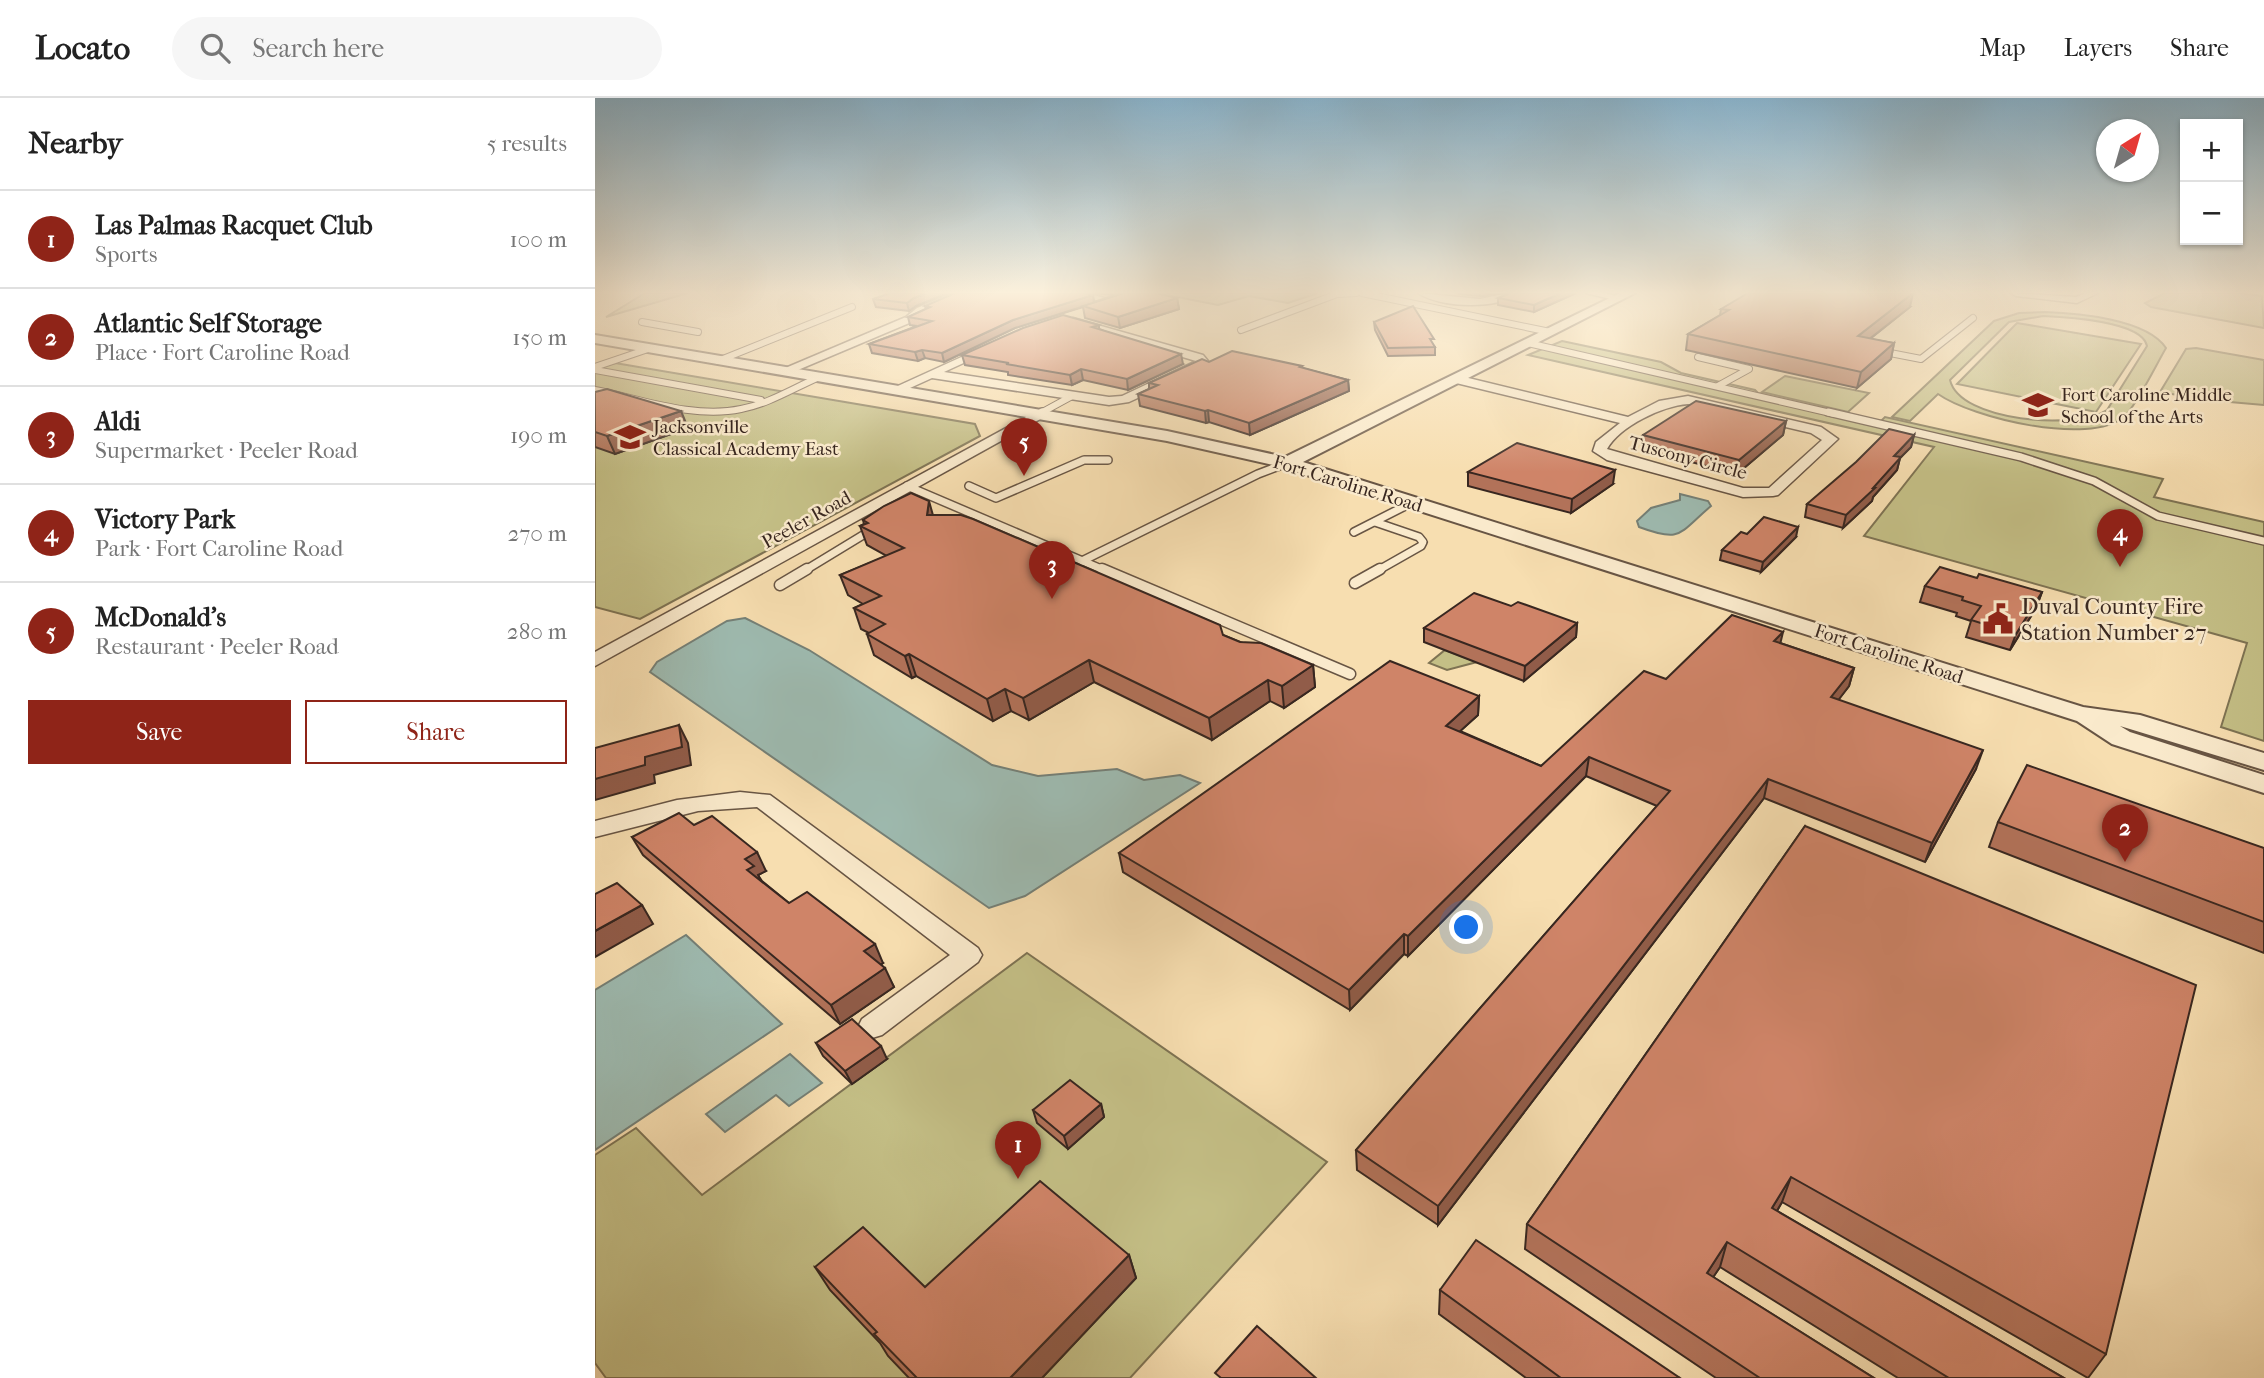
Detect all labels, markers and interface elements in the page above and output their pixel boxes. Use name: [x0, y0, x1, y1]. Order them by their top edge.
search box: [172, 17, 662, 80]
text: Locato: [35, 29, 130, 68]
icon: search: [196, 29, 234, 67]
text: Search here: [252, 33, 384, 64]
text: Map: [1980, 34, 2026, 62]
text: Layers: [2064, 34, 2132, 62]
text: Share: [2170, 34, 2229, 62]
north arrow: [2096, 119, 2159, 182]
map controls: [2180, 119, 2243, 245]
button: +: [2180, 119, 2243, 182]
text: Nearby: [28, 126, 123, 161]
text: 5 results: [487, 130, 567, 157]
button: −: [2180, 182, 2243, 245]
text: Las Palmas Racquet Club: [95, 210, 373, 241]
text: 1: [47, 226, 55, 253]
text: 100 m: [509, 226, 567, 253]
text: Sports: [95, 241, 157, 268]
text: Atlantic Self Storage: [95, 308, 322, 339]
text: 2: [45, 324, 57, 351]
text: 150 m: [512, 324, 567, 351]
text: Place · Fort Caroline Road: [95, 339, 350, 366]
place label: Fort Caroline Middle School of the Arts: [2061, 384, 2232, 428]
school or university icon: Fort Caroline Middle School of the Arts: [2021, 388, 2055, 422]
text: Aldi: [95, 406, 141, 437]
place label: Jacksonville Classical Academy East: [651, 416, 839, 460]
pin: 5: [1001, 418, 1047, 476]
school or university icon: Jacksonville Classical Academy East: [613, 420, 647, 454]
text: 3: [46, 422, 56, 449]
text: 190 m: [510, 422, 567, 449]
street label: Tuscony Circle: [1626, 432, 1749, 484]
text: Supermarket · Peeler Road: [95, 437, 358, 464]
street label: Fort Caroline Road: [1270, 451, 1426, 517]
street label: Peeler Road: [758, 486, 856, 553]
text: Victory Park: [95, 504, 235, 535]
pin: 4: [2097, 509, 2143, 567]
text: 4: [44, 520, 58, 547]
text: 270 m: [507, 520, 567, 547]
text: Park · Fort Caroline Road: [95, 535, 343, 562]
pin: 3: [1029, 541, 1075, 599]
place label: Duval County Fire Station Number 27: [2021, 593, 2206, 646]
text: McDonald's: [95, 602, 226, 633]
public building icon: Duval County Fire Station Number 27: [1981, 602, 2015, 636]
text: 5: [46, 618, 56, 645]
text: 280 m: [507, 618, 567, 645]
street label: Fort Caroline Road: [1811, 620, 1967, 689]
text: Restaurant · Peeler Road: [95, 633, 339, 660]
button: Save: [28, 700, 291, 764]
button: Share: [305, 700, 567, 764]
pin: 2: [2102, 804, 2148, 862]
your location: [1449, 910, 1483, 944]
pin: 1: [995, 1121, 1041, 1179]

